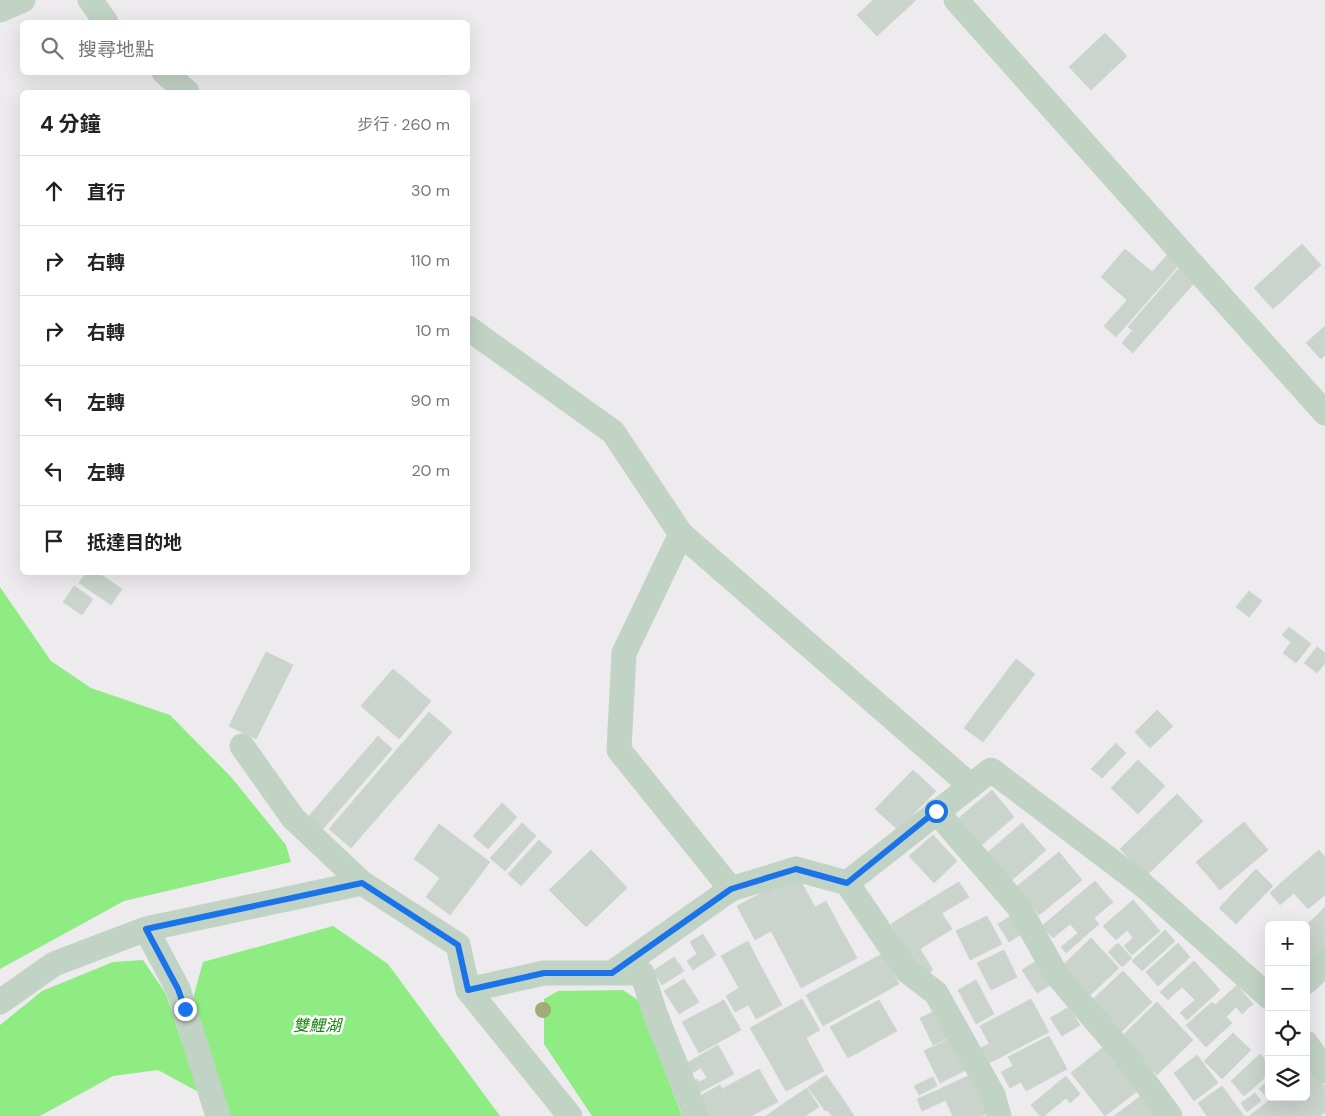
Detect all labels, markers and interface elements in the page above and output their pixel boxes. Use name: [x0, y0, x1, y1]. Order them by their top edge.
search box: [20, 20, 470, 75]
icon: search: [38, 34, 66, 62]
text: 搜尋地點: [78, 37, 154, 62]
text: 4 分鐘: [40, 110, 101, 138]
text: 步行 · 260 m: [358, 114, 450, 135]
icon: ahead: [40, 177, 68, 205]
text: 直行: [87, 180, 125, 205]
text: 30 m: [411, 180, 450, 201]
icon: right: [40, 247, 68, 275]
text: 右轉: [87, 250, 125, 275]
text: 110 m: [411, 250, 450, 271]
icon: right: [40, 317, 68, 345]
text: 右轉: [87, 320, 125, 345]
text: 10 m: [416, 320, 450, 341]
icon: left: [40, 387, 68, 415]
text: 左轉: [87, 390, 125, 415]
text: 90 m: [410, 390, 450, 411]
icon: left: [40, 457, 68, 485]
text: 左轉: [87, 460, 125, 485]
text: 20 m: [411, 460, 450, 481]
icon: arrive: [40, 527, 68, 555]
text: 抵達目的地: [87, 530, 182, 555]
route start: [925, 800, 948, 823]
map controls: [1265, 921, 1310, 1101]
button: +: [1265, 921, 1310, 966]
button: −: [1265, 966, 1310, 1011]
route end: [174, 998, 197, 1021]
button: locate: [1265, 1011, 1310, 1056]
water label: 雙鯉湖: [293, 1015, 344, 1036]
button: layers: [1265, 1056, 1310, 1101]

